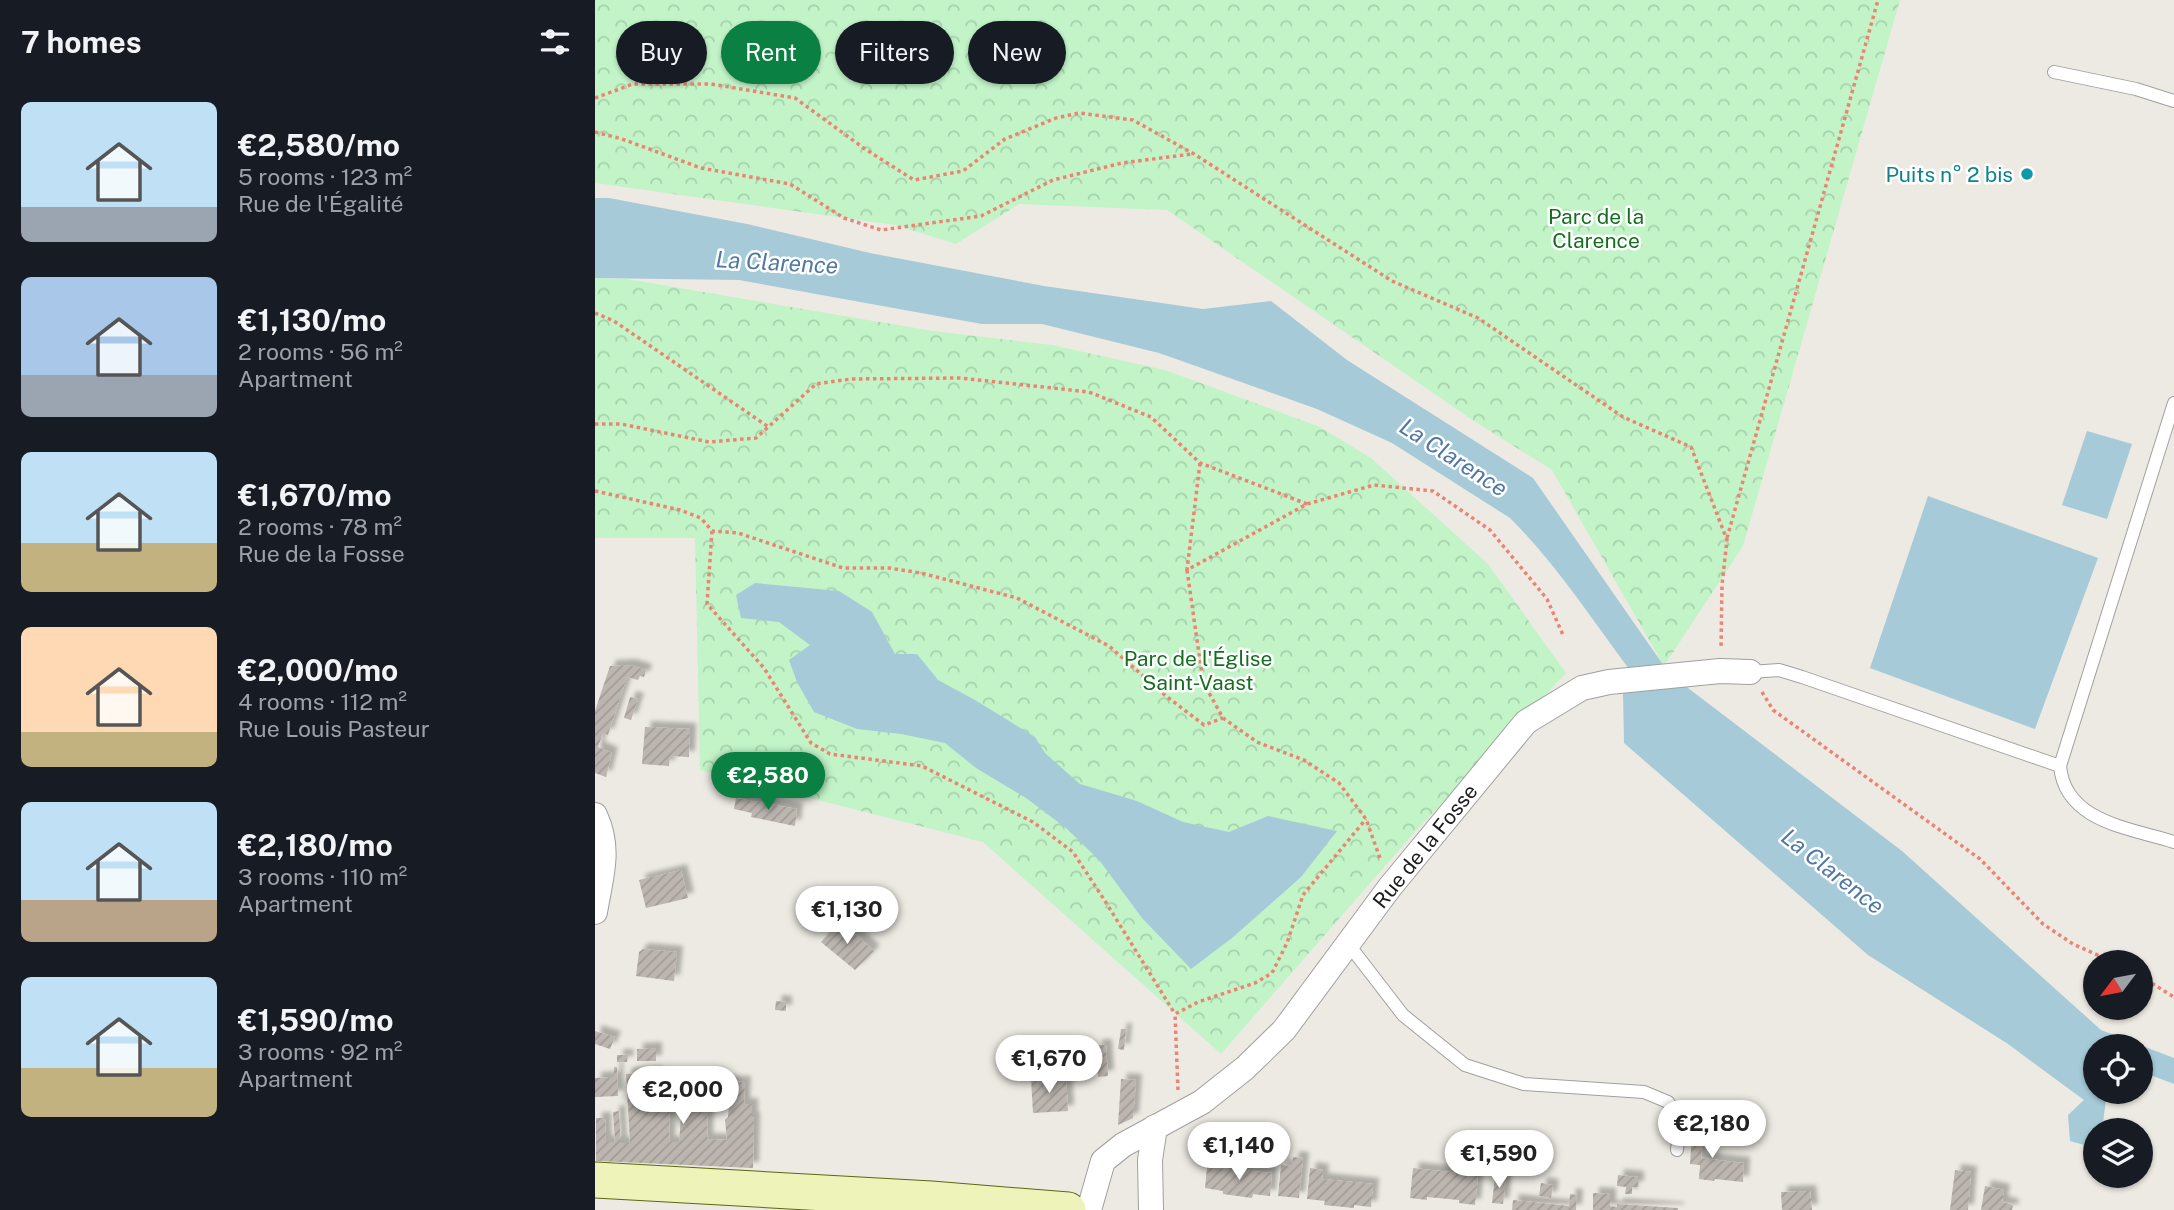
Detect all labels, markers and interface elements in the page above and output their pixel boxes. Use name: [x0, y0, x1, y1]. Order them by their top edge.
chip: Buy: [616, 21, 707, 84]
chip: Rent: [721, 21, 821, 84]
chip: Filters: [835, 21, 954, 84]
chip: New: [968, 21, 1066, 84]
icon: filters: [536, 23, 574, 61]
text: 7 homes: [21, 24, 142, 60]
text: €2,580/mo: [238, 127, 400, 163]
icon: home: [77, 130, 161, 214]
place label: Puits n° 2 bis: [1885, 162, 2013, 187]
text: 5 rooms · 123 m²: [238, 163, 412, 190]
marker: Puits n° 2 bis: [2019, 166, 2035, 182]
text: Rue de l'Égalité: [238, 190, 404, 217]
park label: Parc de la Clarence: [1548, 204, 1644, 253]
water label: La Clarence: [715, 245, 839, 279]
text: €1,130/mo: [238, 302, 386, 338]
icon: home: [77, 305, 161, 389]
text: 2 rooms · 56 m²: [238, 338, 403, 365]
text: Apartment: [238, 365, 353, 392]
water label: La Clarence: [1395, 412, 1513, 502]
text: €1,670/mo: [238, 477, 391, 513]
icon: home: [77, 480, 161, 564]
text: 2 rooms · 78 m²: [238, 513, 402, 540]
text: Rue de la Fosse: [238, 540, 405, 567]
park label: Parc de l'Église Saint-Vaast: [1124, 646, 1272, 695]
text: €2,000/mo: [238, 652, 398, 688]
icon: home: [77, 655, 161, 739]
text: 4 rooms · 112 m²: [238, 688, 407, 715]
text: Rue Louis Pasteur: [238, 715, 430, 742]
pin: €2,580: [711, 752, 825, 812]
text: €2,580: [727, 761, 809, 788]
street label: Rue de la Fosse: [1367, 779, 1483, 913]
water label: La Clarence: [1776, 823, 1890, 919]
text: €2,180/mo: [238, 827, 393, 863]
icon: home: [77, 830, 161, 914]
text: 3 rooms · 110 m²: [238, 863, 407, 890]
pin: €1,130: [790, 886, 904, 946]
text: Apartment: [238, 890, 353, 917]
text: €1,130: [811, 895, 883, 922]
north arrow: [2083, 950, 2153, 1020]
map controls: [2083, 950, 2153, 1188]
text: €1,590/mo: [238, 1002, 394, 1038]
icon: home: [77, 1005, 161, 1089]
button: locate: [2083, 1034, 2153, 1104]
pin: €1,670: [992, 1036, 1106, 1095]
text: 3 rooms · 92 m²: [238, 1038, 403, 1065]
text: €1,670: [1011, 1044, 1087, 1071]
text: Apartment: [238, 1065, 353, 1092]
pin: €2,000: [626, 1066, 740, 1126]
text: €2,000: [643, 1075, 723, 1102]
pin: €2,180: [1655, 1100, 1769, 1160]
text: €2,180: [1674, 1109, 1750, 1136]
button: layers: [2083, 1118, 2153, 1188]
pin: €1,140: [1182, 1122, 1296, 1182]
pin: €1,590: [1442, 1130, 1556, 1190]
text: €1,140: [1204, 1131, 1274, 1158]
text: €1,590: [1461, 1139, 1537, 1166]

